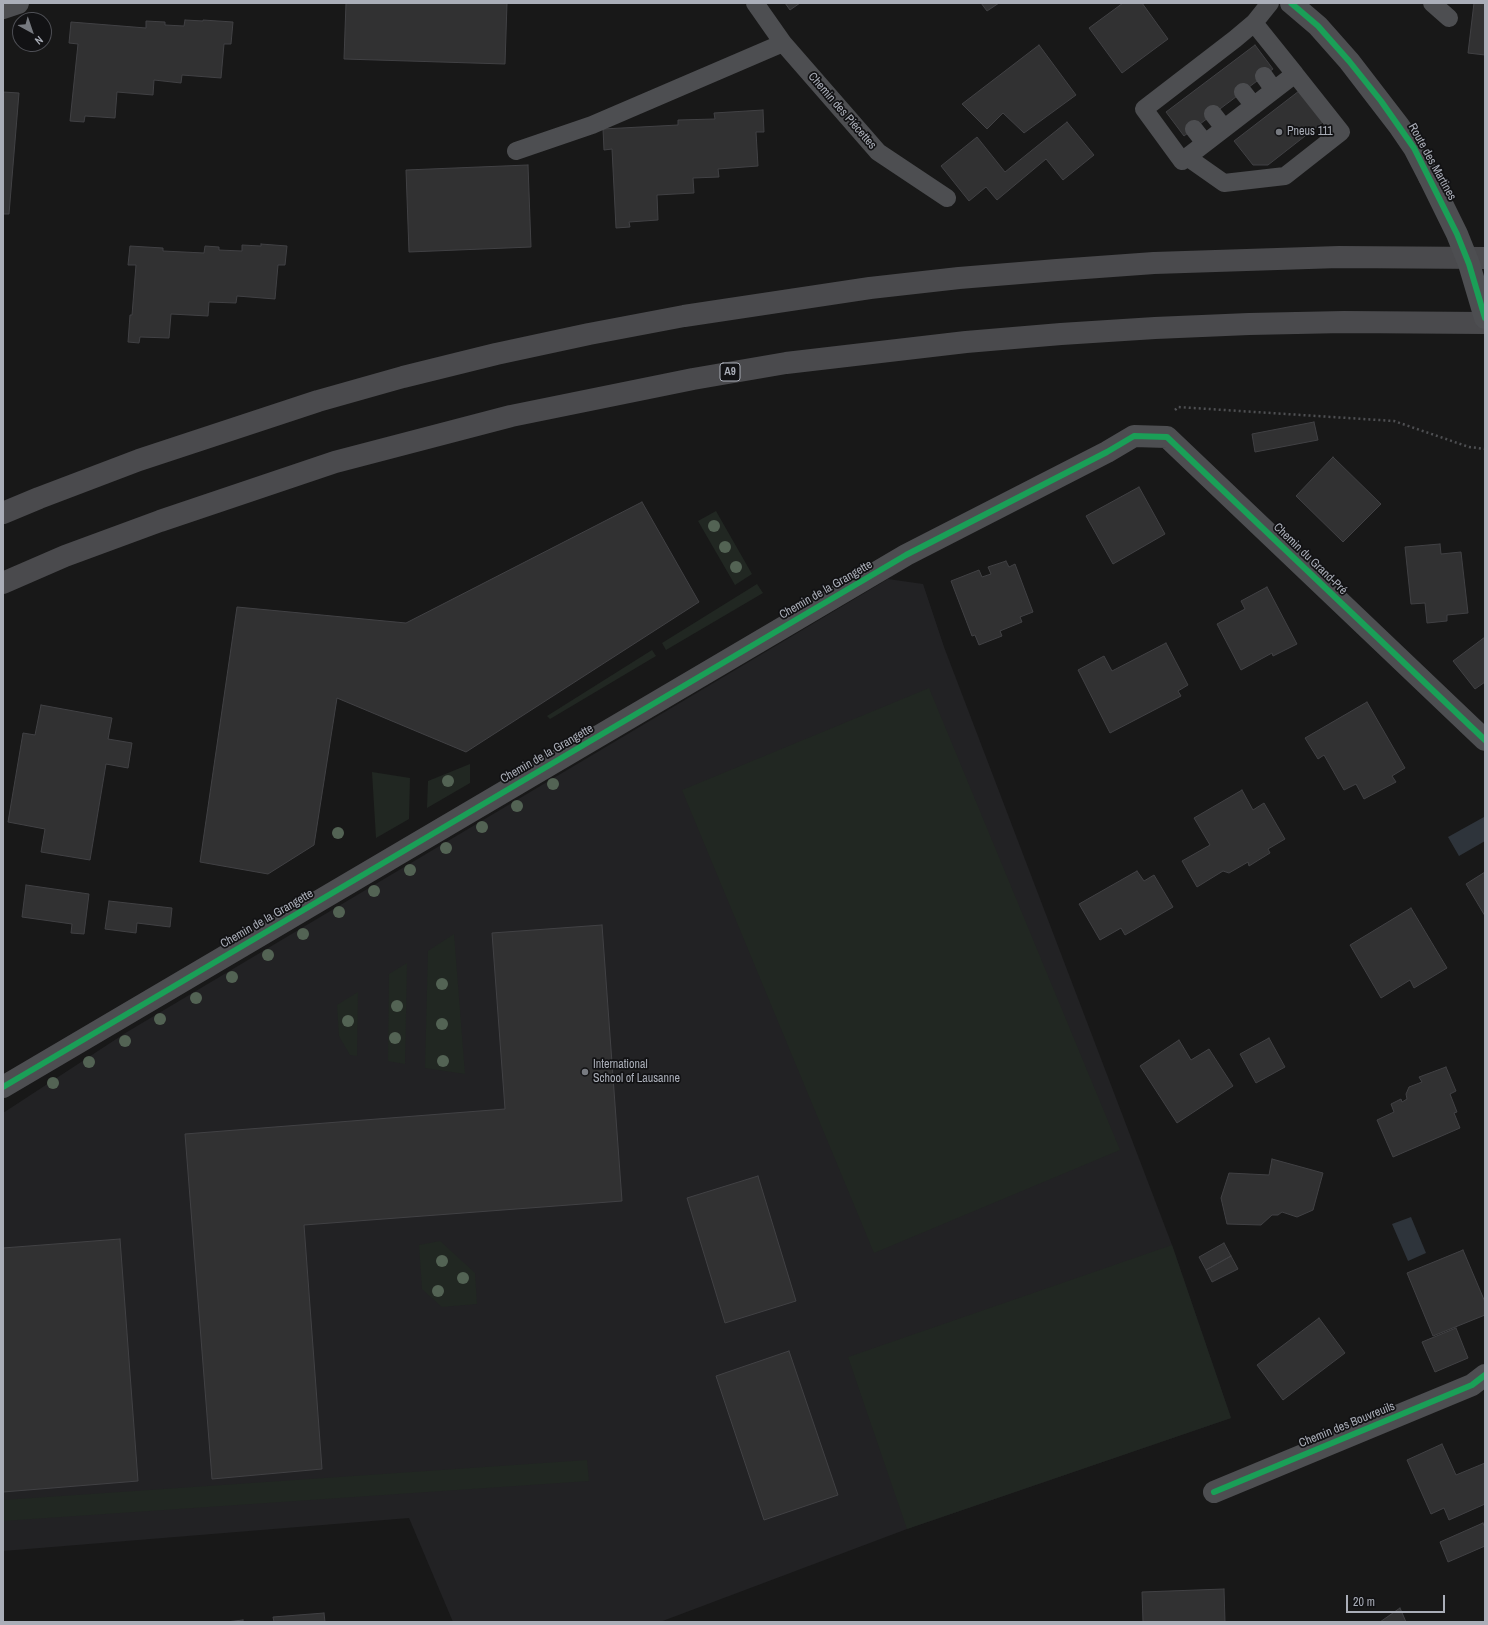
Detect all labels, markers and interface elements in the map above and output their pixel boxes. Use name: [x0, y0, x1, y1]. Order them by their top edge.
north arrow: [12, 12, 52, 52]
text: N: [32, 33, 46, 48]
street label: Chemin des Piécettes: [805, 70, 879, 152]
street label: Route des Martines: [1405, 121, 1459, 203]
place label: Pneus 111: [1287, 125, 1333, 139]
marker: Pneus 111: [1274, 127, 1284, 137]
road number: A9: [720, 363, 740, 381]
street label: Chemin du Grand-Pré: [1270, 520, 1350, 598]
street label: Chemin de la Grangette: [777, 558, 875, 622]
street label: Chemin de la Grangette: [498, 722, 596, 786]
street label: Chemin de la Grangette: [218, 887, 316, 951]
place label: International School of Lausanne: [593, 1058, 680, 1086]
marker: International School of Lausanne: [580, 1067, 590, 1077]
street label: Chemin des Bouvreuils: [1297, 1399, 1397, 1451]
scale bar: [1348, 1587, 1447, 1613]
text: 20 m: [1353, 1594, 1375, 1610]

